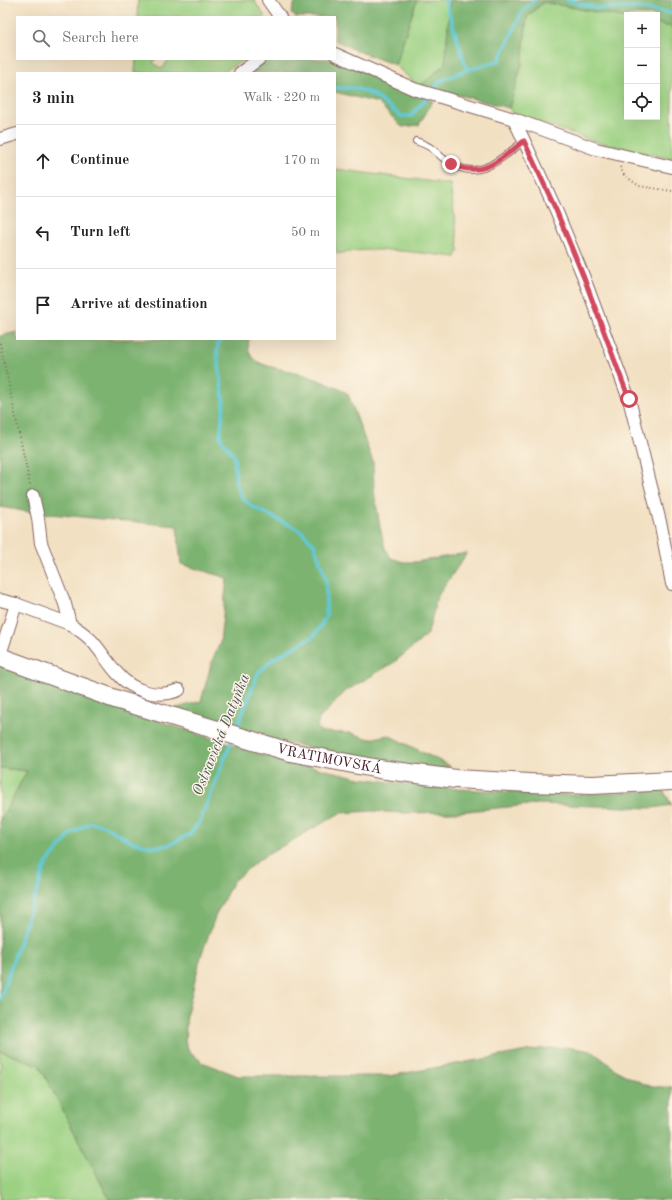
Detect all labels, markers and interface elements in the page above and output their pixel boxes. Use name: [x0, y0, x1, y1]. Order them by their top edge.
map controls: [624, 12, 660, 120]
button: +: [624, 12, 660, 48]
search box: [16, 16, 336, 60]
icon: search: [30, 27, 52, 49]
text: Search here: [62, 31, 139, 46]
button: −: [624, 48, 660, 84]
button: locate: [624, 84, 660, 120]
text: 3 min: [32, 90, 75, 107]
text: Walk · 220 m: [243, 91, 320, 104]
icon: ahead: [32, 150, 54, 172]
text: Continue: [70, 153, 129, 168]
text: 170 m: [283, 154, 320, 167]
route end: [442, 155, 460, 173]
icon: left: [32, 222, 54, 244]
text: Turn left: [70, 225, 130, 240]
text: 50 m: [291, 226, 320, 239]
icon: arrive: [32, 294, 54, 316]
text: Arrive at destination: [70, 297, 208, 312]
route start: [620, 390, 638, 408]
water label: Ostravická Datyňka: [191, 672, 253, 798]
street label: VRATIMOVSKÁ: [275, 741, 384, 776]

